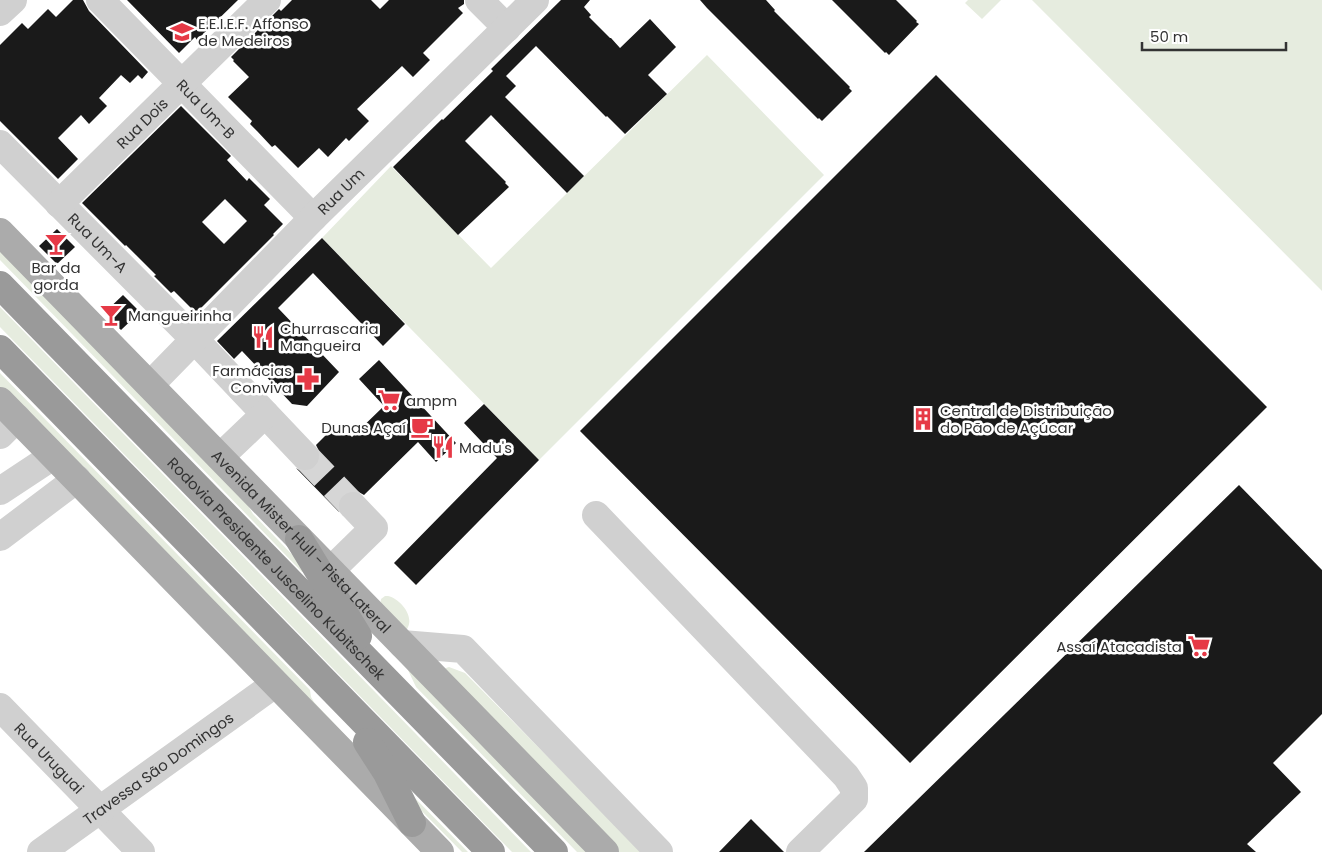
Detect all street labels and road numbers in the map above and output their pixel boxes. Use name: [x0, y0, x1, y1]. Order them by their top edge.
street label: Rua Um-B: [172, 74, 240, 143]
street label: Rua Dois: [111, 93, 172, 153]
street label: Rua Um: [312, 163, 369, 219]
street label: Rua Um-A: [63, 208, 133, 277]
street label: Avenida Mister Hull - Pista Lateral: [207, 445, 396, 638]
street label: Rodovia Presidente Juscelino Kubitschek: [163, 452, 391, 684]
street label: Travessa São Domingos: [78, 707, 238, 829]
street label: Rua Uruguai: [10, 718, 89, 798]

